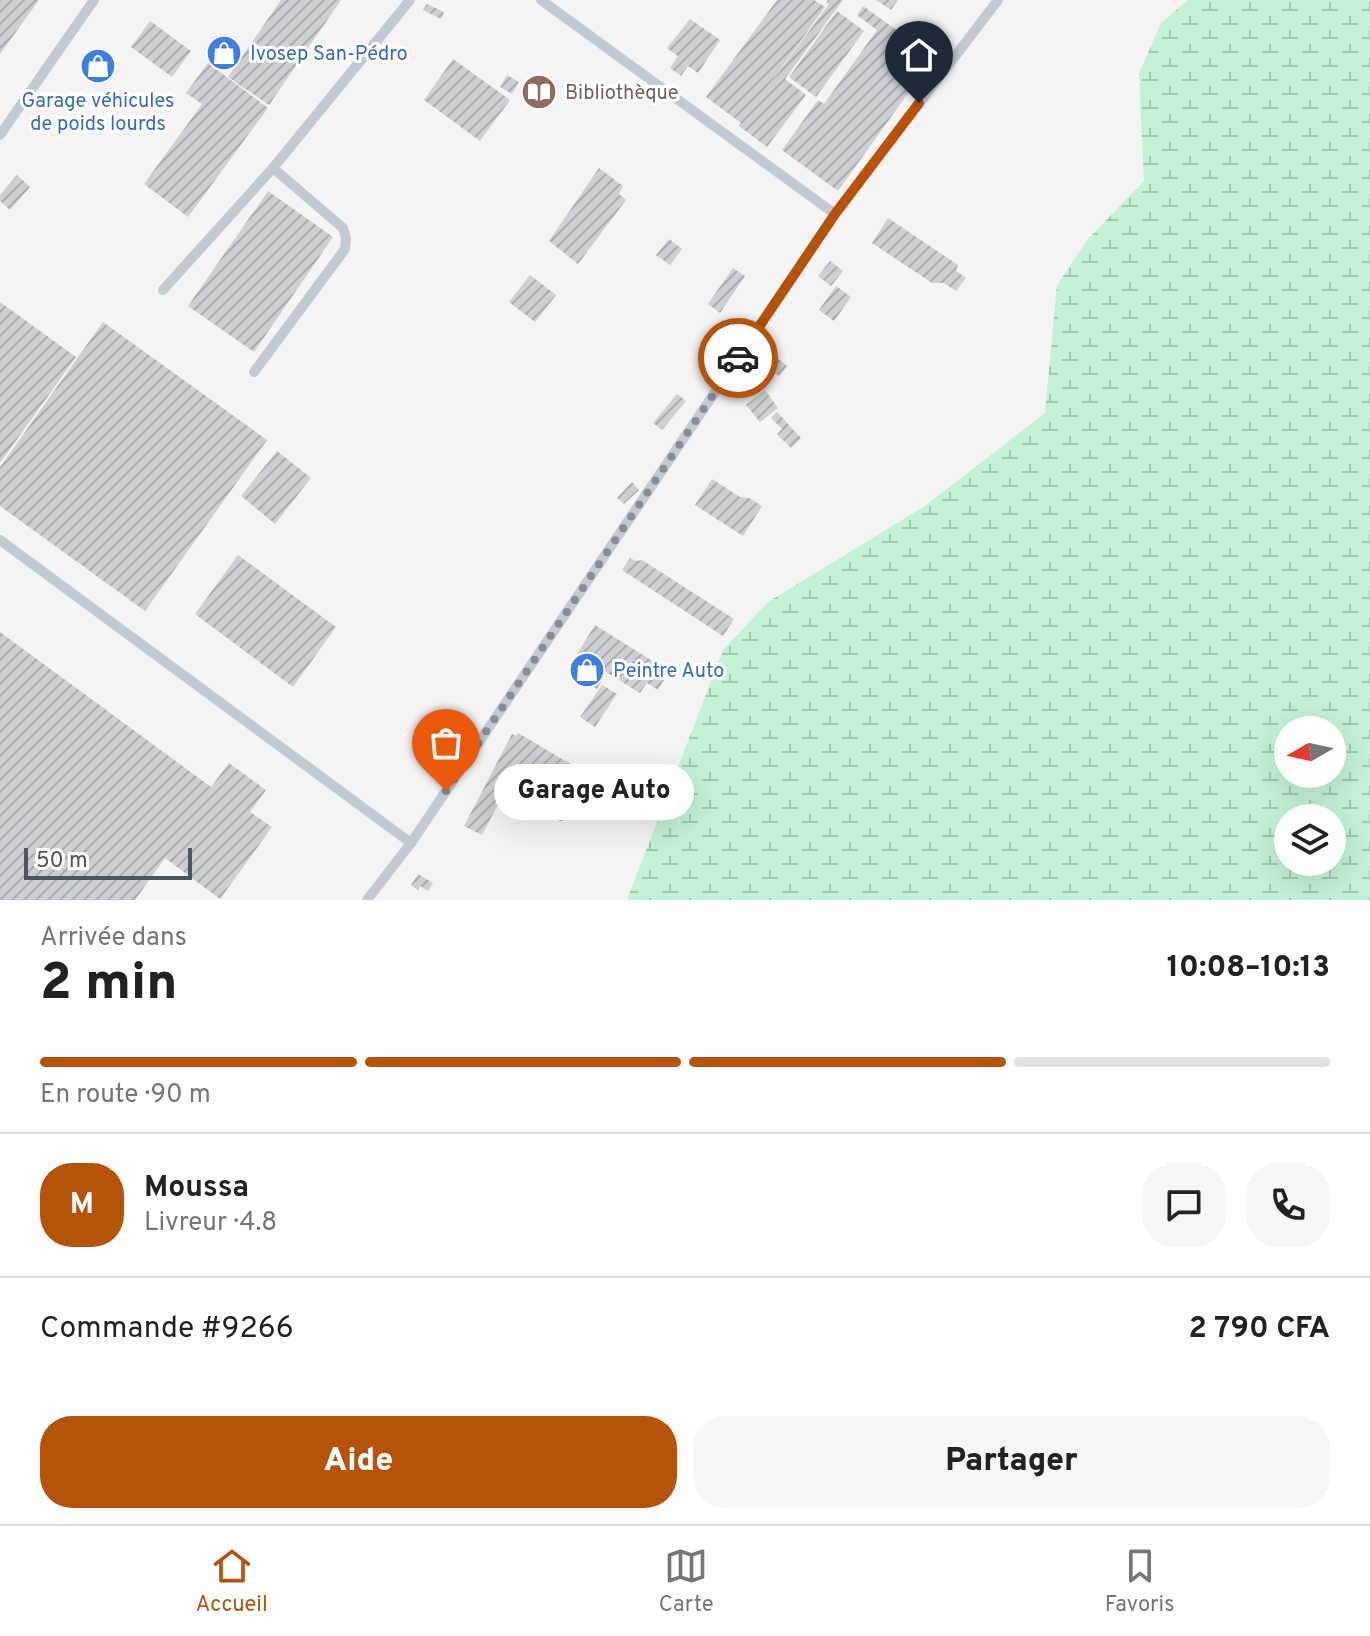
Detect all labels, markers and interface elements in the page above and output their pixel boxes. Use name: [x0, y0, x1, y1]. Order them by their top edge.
pin: [885, 21, 953, 103]
icon: home: [897, 33, 941, 77]
shop icon: Ivosep San-Pédro: [205, 34, 243, 72]
place label: Ivosep San-Pédro: [250, 42, 408, 68]
shop icon: Garage véhicules de poids lourds: [79, 47, 117, 85]
library icon: Bibliothèque: [520, 73, 558, 111]
place label: Bibliothèque: [565, 81, 679, 107]
place label: Garage véhicules de poids lourds: [22, 89, 174, 138]
courier: [698, 318, 778, 398]
icon: car: [716, 336, 760, 380]
shop icon: Peintre Auto: [568, 651, 606, 689]
place label: Peintre Auto: [613, 659, 724, 685]
pin: [412, 709, 480, 791]
north arrow: [1274, 716, 1346, 788]
map controls: [1274, 716, 1346, 876]
icon: bag: [424, 721, 468, 765]
callout: Garage Auto: [494, 763, 694, 819]
text: Garage Auto: [517, 775, 671, 808]
button: layers: [1274, 804, 1346, 876]
scale bar: [24, 844, 192, 880]
text: 50 m: [36, 848, 88, 875]
text: Arrivée dans: [40, 922, 187, 955]
text: 10:08–10:13: [1167, 950, 1330, 987]
text: 2 min: [40, 952, 178, 1018]
text: En route · 90 m: [40, 1079, 211, 1112]
button: chat: [1142, 1163, 1226, 1247]
button: phone: [1246, 1163, 1330, 1247]
text: Moussa: [144, 1170, 249, 1207]
text: M: [70, 1187, 94, 1224]
text: Livreur · 4.8: [144, 1207, 277, 1240]
text: Commande #9266: [40, 1311, 294, 1348]
text: 2 790 CFA: [1188, 1311, 1330, 1348]
button: Aide: [40, 1416, 677, 1508]
button: Partager: [693, 1416, 1330, 1508]
tab: Accueil: [196, 1544, 268, 1619]
tab: Carte: [659, 1544, 714, 1619]
tab: Favoris: [1105, 1544, 1174, 1619]

